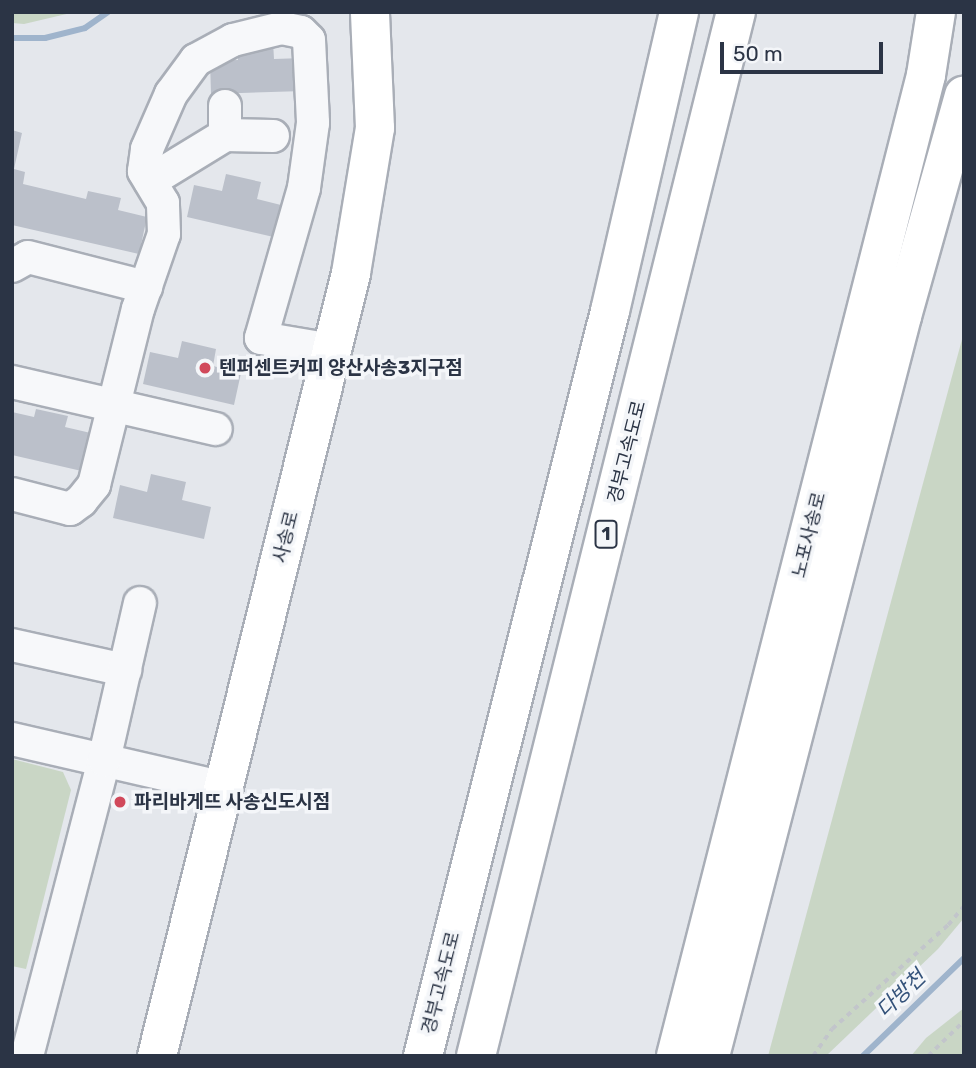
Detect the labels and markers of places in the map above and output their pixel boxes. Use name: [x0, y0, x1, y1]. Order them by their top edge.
place label: 텐퍼센트커피 양산사송3지구점: [219, 357, 463, 379]
marker: 텐퍼센트커피 양산사송3지구점: [197, 360, 213, 376]
place label: 파리바게뜨 사송신도시점: [134, 791, 330, 813]
marker: 파리바게뜨 사송신도시점: [112, 794, 128, 810]

